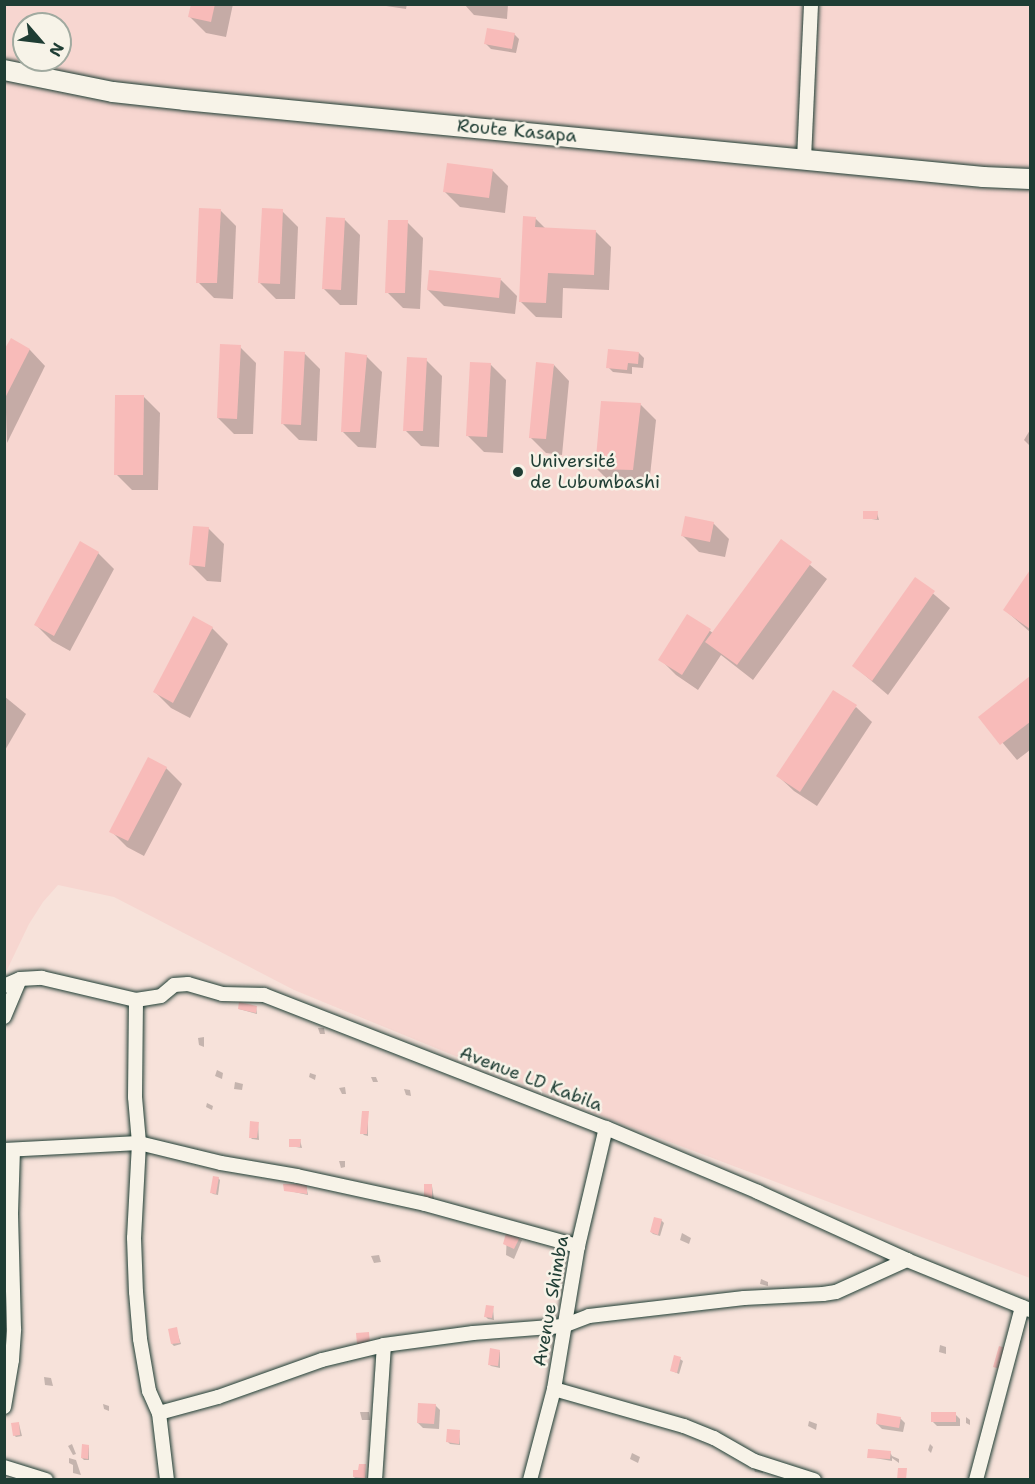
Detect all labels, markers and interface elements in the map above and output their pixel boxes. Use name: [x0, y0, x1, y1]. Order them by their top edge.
north arrow: [12, 12, 72, 72]
text: N: [44, 39, 69, 60]
street label: Route Kasapa: [456, 115, 578, 147]
place label: Université de Lubumbashi: [530, 451, 660, 494]
marker: Université de Lubumbashi: [511, 465, 525, 479]
street label: Avenue LD Kabila: [457, 1042, 605, 1116]
street label: Avenue Shimba: [529, 1234, 573, 1368]

